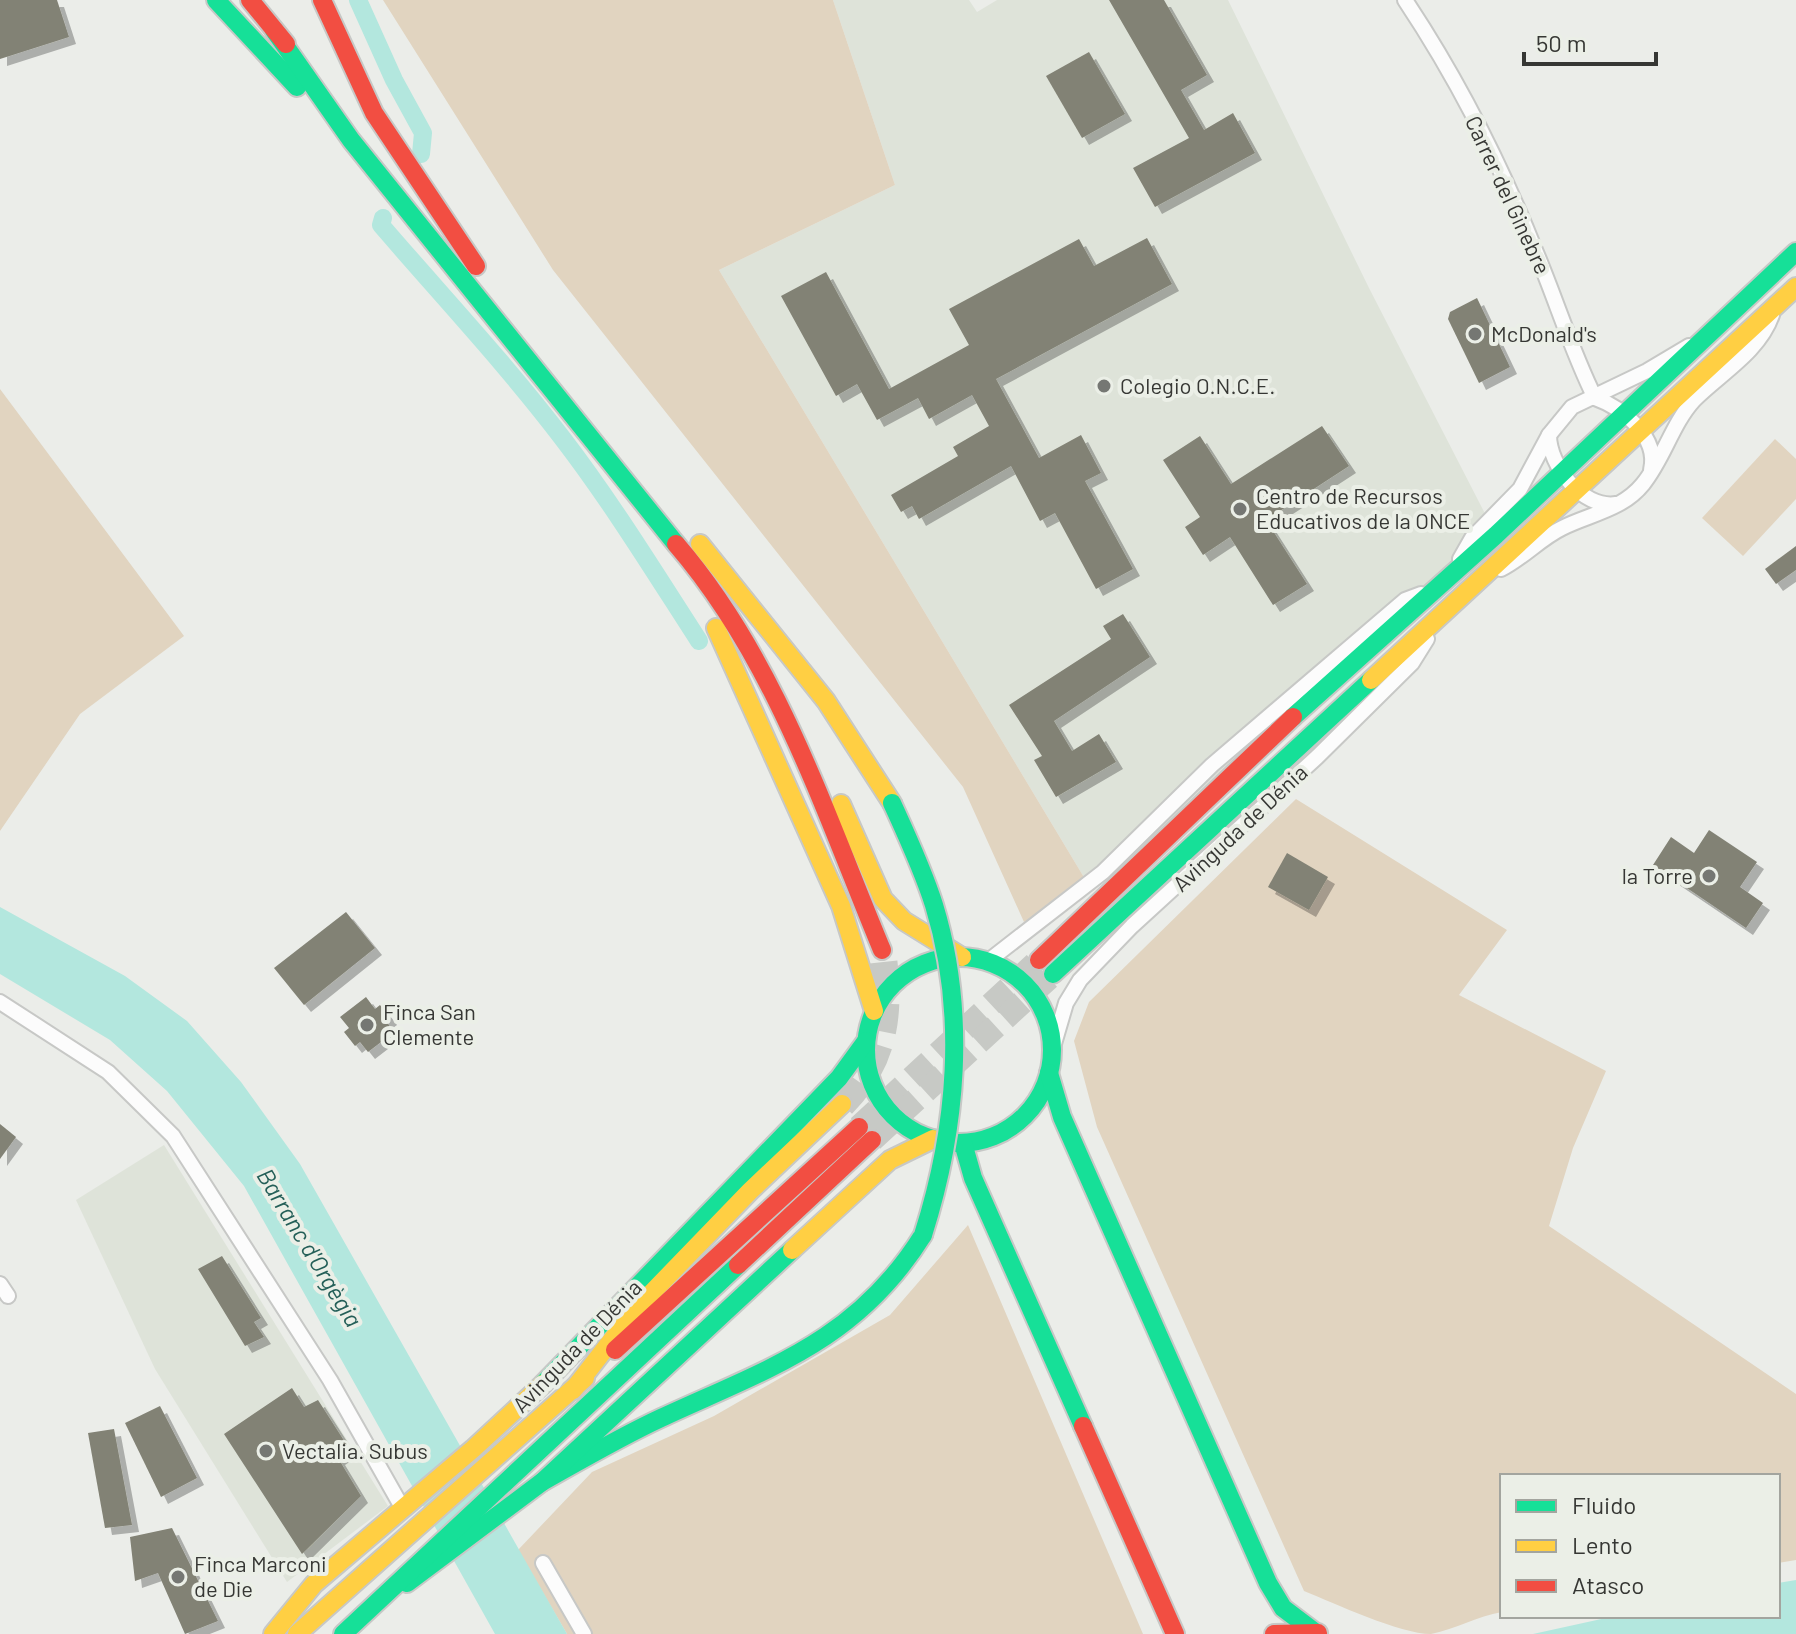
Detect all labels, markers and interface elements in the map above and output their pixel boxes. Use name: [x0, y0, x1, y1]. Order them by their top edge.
scale bar: [1524, 16, 1656, 66]
text: 50 m: [1536, 28, 1587, 57]
street label: Carrer del Ginebre: [1461, 111, 1557, 278]
place label: McDonald's: [1491, 320, 1597, 346]
marker: McDonald's: [1466, 325, 1484, 343]
place label: Colegio O.N.C.E.: [1120, 372, 1275, 398]
marker: Colegio O.N.C.E.: [1095, 377, 1113, 395]
place label: Centro de Recursos Educativos de la ONCE: [1256, 482, 1470, 533]
marker: Centro de Recursos Educativos de la ONCE: [1231, 500, 1249, 518]
street label: Avinguda de Dénia: [1167, 758, 1312, 896]
place label: la Torre: [1622, 862, 1693, 888]
marker: la Torre: [1700, 867, 1718, 885]
place label: Finca San Clemente: [383, 998, 476, 1049]
marker: Finca San Clemente: [358, 1016, 376, 1034]
water label: Barranc d'Orgègia: [252, 1163, 369, 1332]
street label: Avinguda de Dénia: [506, 1274, 646, 1417]
place label: Vectalia. Subus: [282, 1437, 428, 1463]
marker: Vectalia. Subus: [257, 1442, 275, 1460]
legend: [1500, 1474, 1780, 1618]
text: Fluido: [1572, 1490, 1636, 1519]
text: Lento: [1572, 1530, 1633, 1559]
place label: Finca Marconi de Die: [194, 1550, 327, 1601]
marker: Finca Marconi de Die: [169, 1568, 187, 1586]
text: Atasco: [1572, 1570, 1644, 1599]

